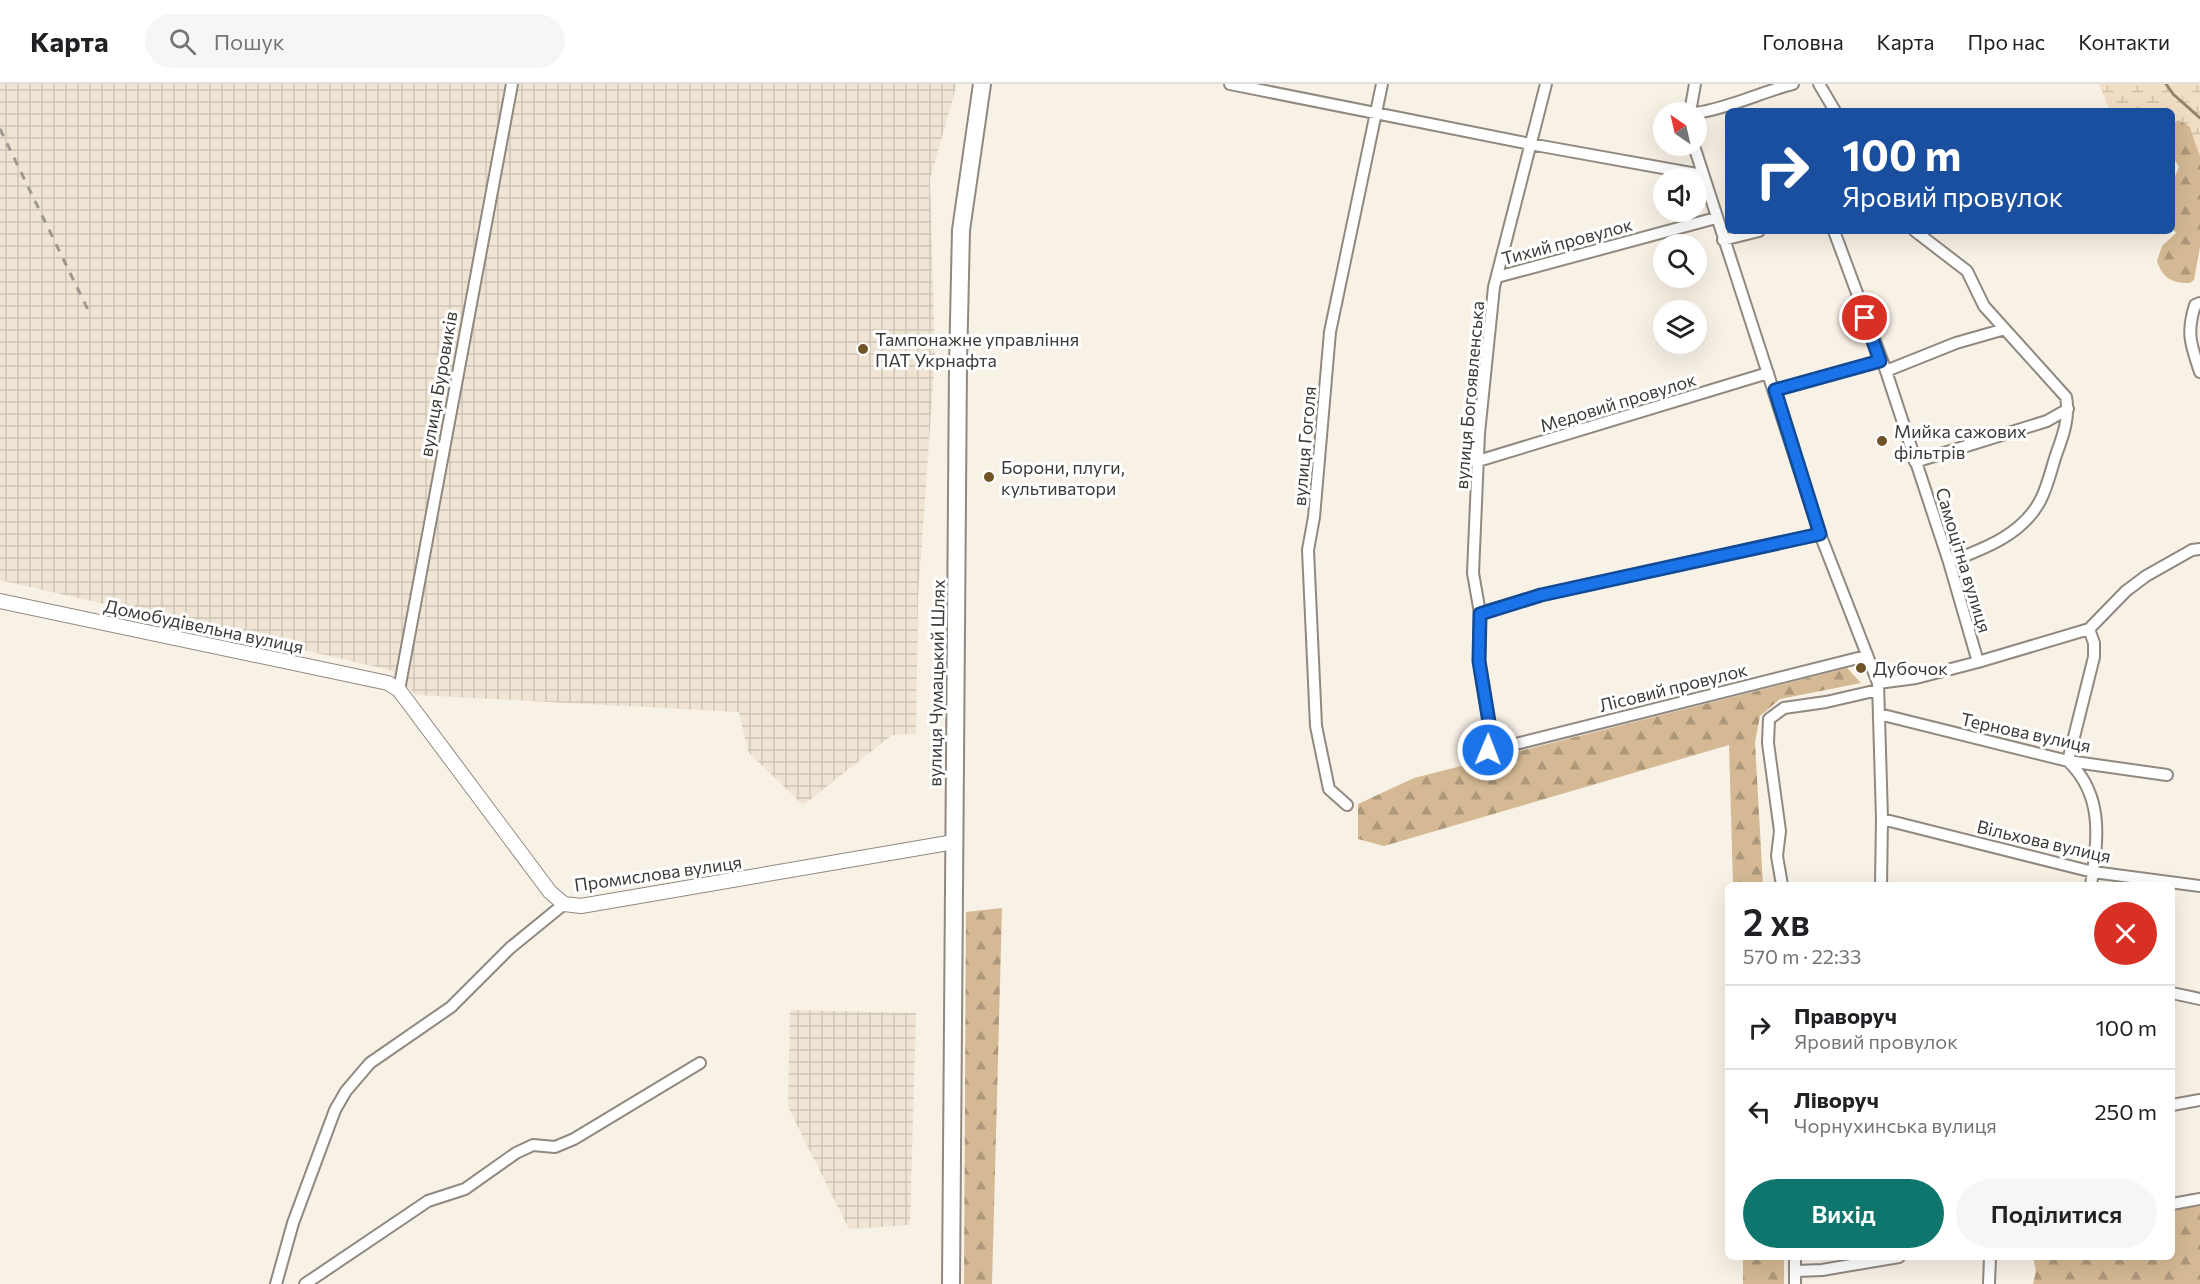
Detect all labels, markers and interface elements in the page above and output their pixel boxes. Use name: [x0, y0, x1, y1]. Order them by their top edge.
search box: [145, 14, 565, 68]
text: Карта: [30, 24, 109, 58]
icon: search: [166, 25, 199, 58]
text: Пошук: [214, 28, 285, 55]
text: Головна: [1762, 29, 1844, 54]
text: Карта: [1877, 29, 1934, 54]
text: Про нас: [1967, 29, 2045, 54]
text: Контакти: [2078, 29, 2170, 54]
north arrow: [1653, 102, 1707, 156]
map controls: [1653, 102, 1707, 354]
text: 100 m: [1842, 128, 1962, 180]
icon: right: [1743, 132, 1821, 210]
button: sound: [1653, 168, 1707, 222]
text: Яровий провулок: [1842, 180, 2063, 213]
street label: Тихий провулок: [1499, 213, 1635, 269]
button: search: [1653, 234, 1707, 288]
pin: [1839, 292, 1890, 343]
street label: вулиця Богоявленська: [1450, 300, 1488, 490]
button: layers: [1653, 300, 1707, 354]
icon: arrive: [1848, 301, 1881, 334]
street label: вулиця Буровиків: [414, 309, 462, 459]
place label: Тампонажне управління ПАТ Укрнафта: [875, 328, 1079, 371]
marker: Тампонажне управління ПАТ Укрнафта: [856, 342, 870, 356]
street label: Медовий провулок: [1537, 368, 1699, 436]
street label: вулиця Гоголя: [1288, 385, 1320, 507]
place label: Мийка сажових фільтрів: [1894, 420, 2027, 463]
marker: Мийка сажових фільтрів: [1875, 434, 1889, 448]
place label: Борони, плуги, культиватори: [1001, 456, 1125, 499]
marker: Борони, плуги, культиватори: [982, 470, 996, 484]
street label: Самоцітна вулиця: [1931, 485, 1997, 635]
street label: вулиця Чумацький Шлях: [923, 579, 949, 787]
street label: Домобудівельна вулиця: [102, 594, 306, 658]
place label: Дубочок: [1873, 657, 1948, 679]
street label: Лісовий провулок: [1597, 658, 1750, 716]
marker: Дубочок: [1854, 661, 1868, 675]
street label: Тернова вулиця: [1959, 707, 2093, 757]
position arrow: [1456, 718, 1520, 782]
street label: Вільхова вулиця: [1975, 815, 2113, 867]
street label: Промислова вулиця: [573, 850, 743, 896]
text: 2 хв: [1743, 899, 1810, 943]
button: close: [2094, 902, 2157, 965]
text: 570 m · 22:33: [1743, 944, 1861, 968]
text: Праворуч: [1794, 1002, 1897, 1029]
icon: right: [1743, 1011, 1776, 1044]
text: 100 m: [2095, 1014, 2157, 1041]
text: Яровий провулок: [1794, 1029, 1958, 1053]
text: Ліворуч: [1794, 1086, 1879, 1113]
icon: left: [1743, 1095, 1776, 1128]
text: 250 m: [2094, 1098, 2157, 1125]
text: Чорнухинська вулиця: [1794, 1113, 1997, 1137]
button: Вихід: [1743, 1179, 1944, 1248]
button: Поділитися: [1956, 1179, 2157, 1248]

